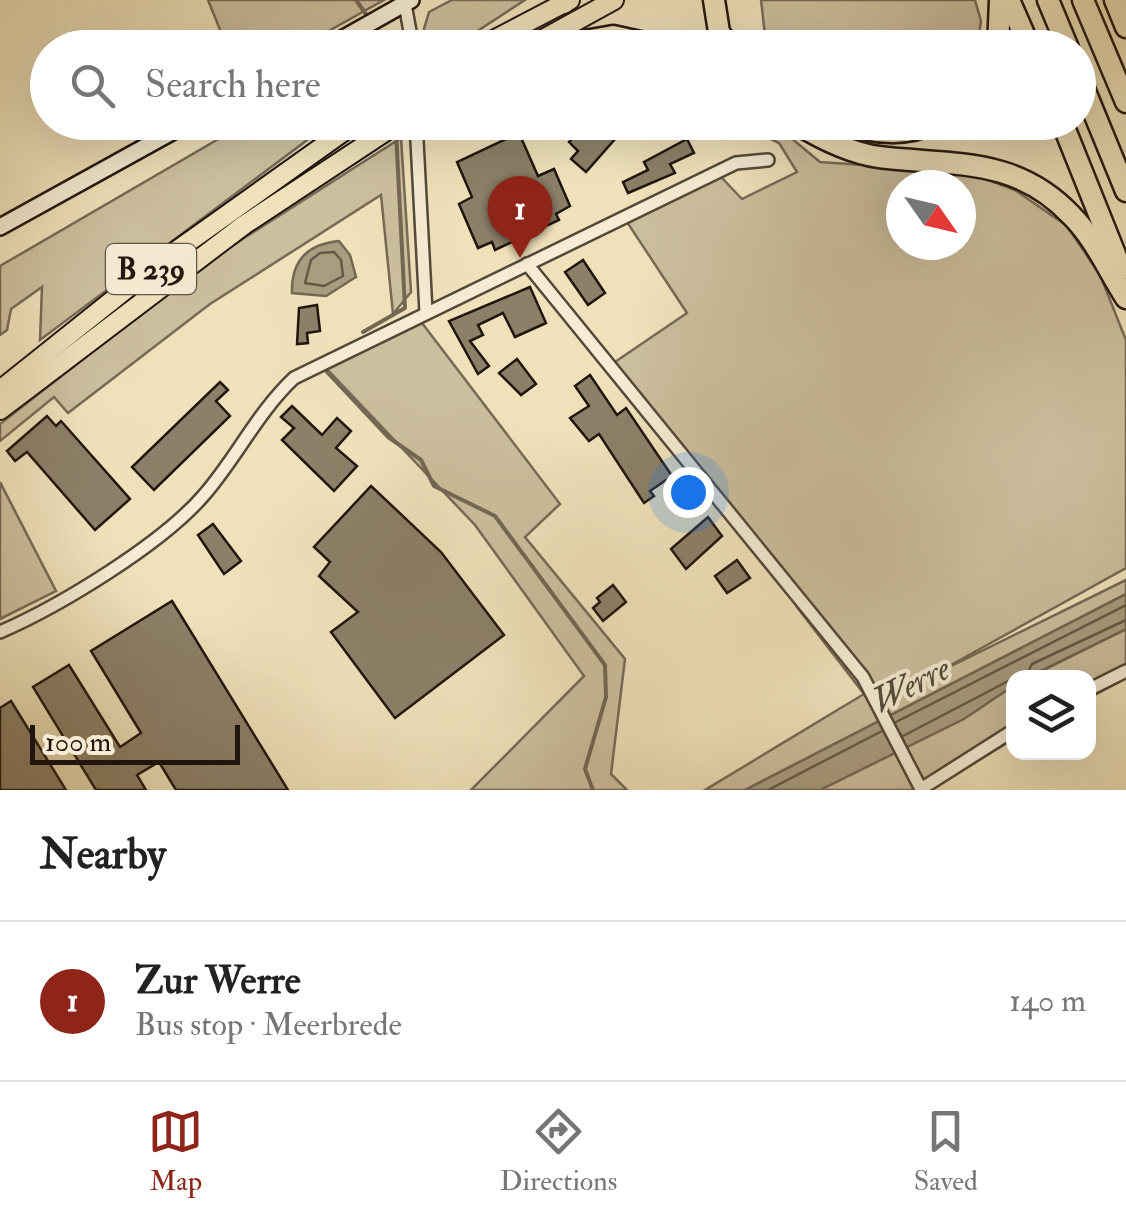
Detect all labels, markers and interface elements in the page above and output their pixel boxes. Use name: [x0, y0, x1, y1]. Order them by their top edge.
search box: [30, 30, 1096, 140]
icon: search: [65, 58, 120, 113]
text: Search here: [145, 61, 321, 109]
north arrow: [886, 170, 976, 260]
pin: 1: [488, 176, 552, 258]
road number: B 239: [106, 244, 196, 294]
your location: [663, 467, 714, 518]
water label: Werre: [864, 647, 958, 723]
map controls: [1006, 670, 1096, 760]
button: layers: [1006, 670, 1096, 760]
scale bar: [30, 720, 240, 764]
text: 100 m: [45, 725, 111, 760]
text: Nearby: [40, 829, 166, 881]
text: Zur Werre: [135, 957, 301, 1005]
text: 1: [67, 981, 78, 1021]
text: 140 m: [1009, 981, 1086, 1021]
text: Bus stop · Meerbrede: [135, 1005, 402, 1045]
tab: Map: [148, 1104, 203, 1199]
tab: Directions: [500, 1104, 617, 1199]
tab: Saved: [914, 1104, 978, 1199]

